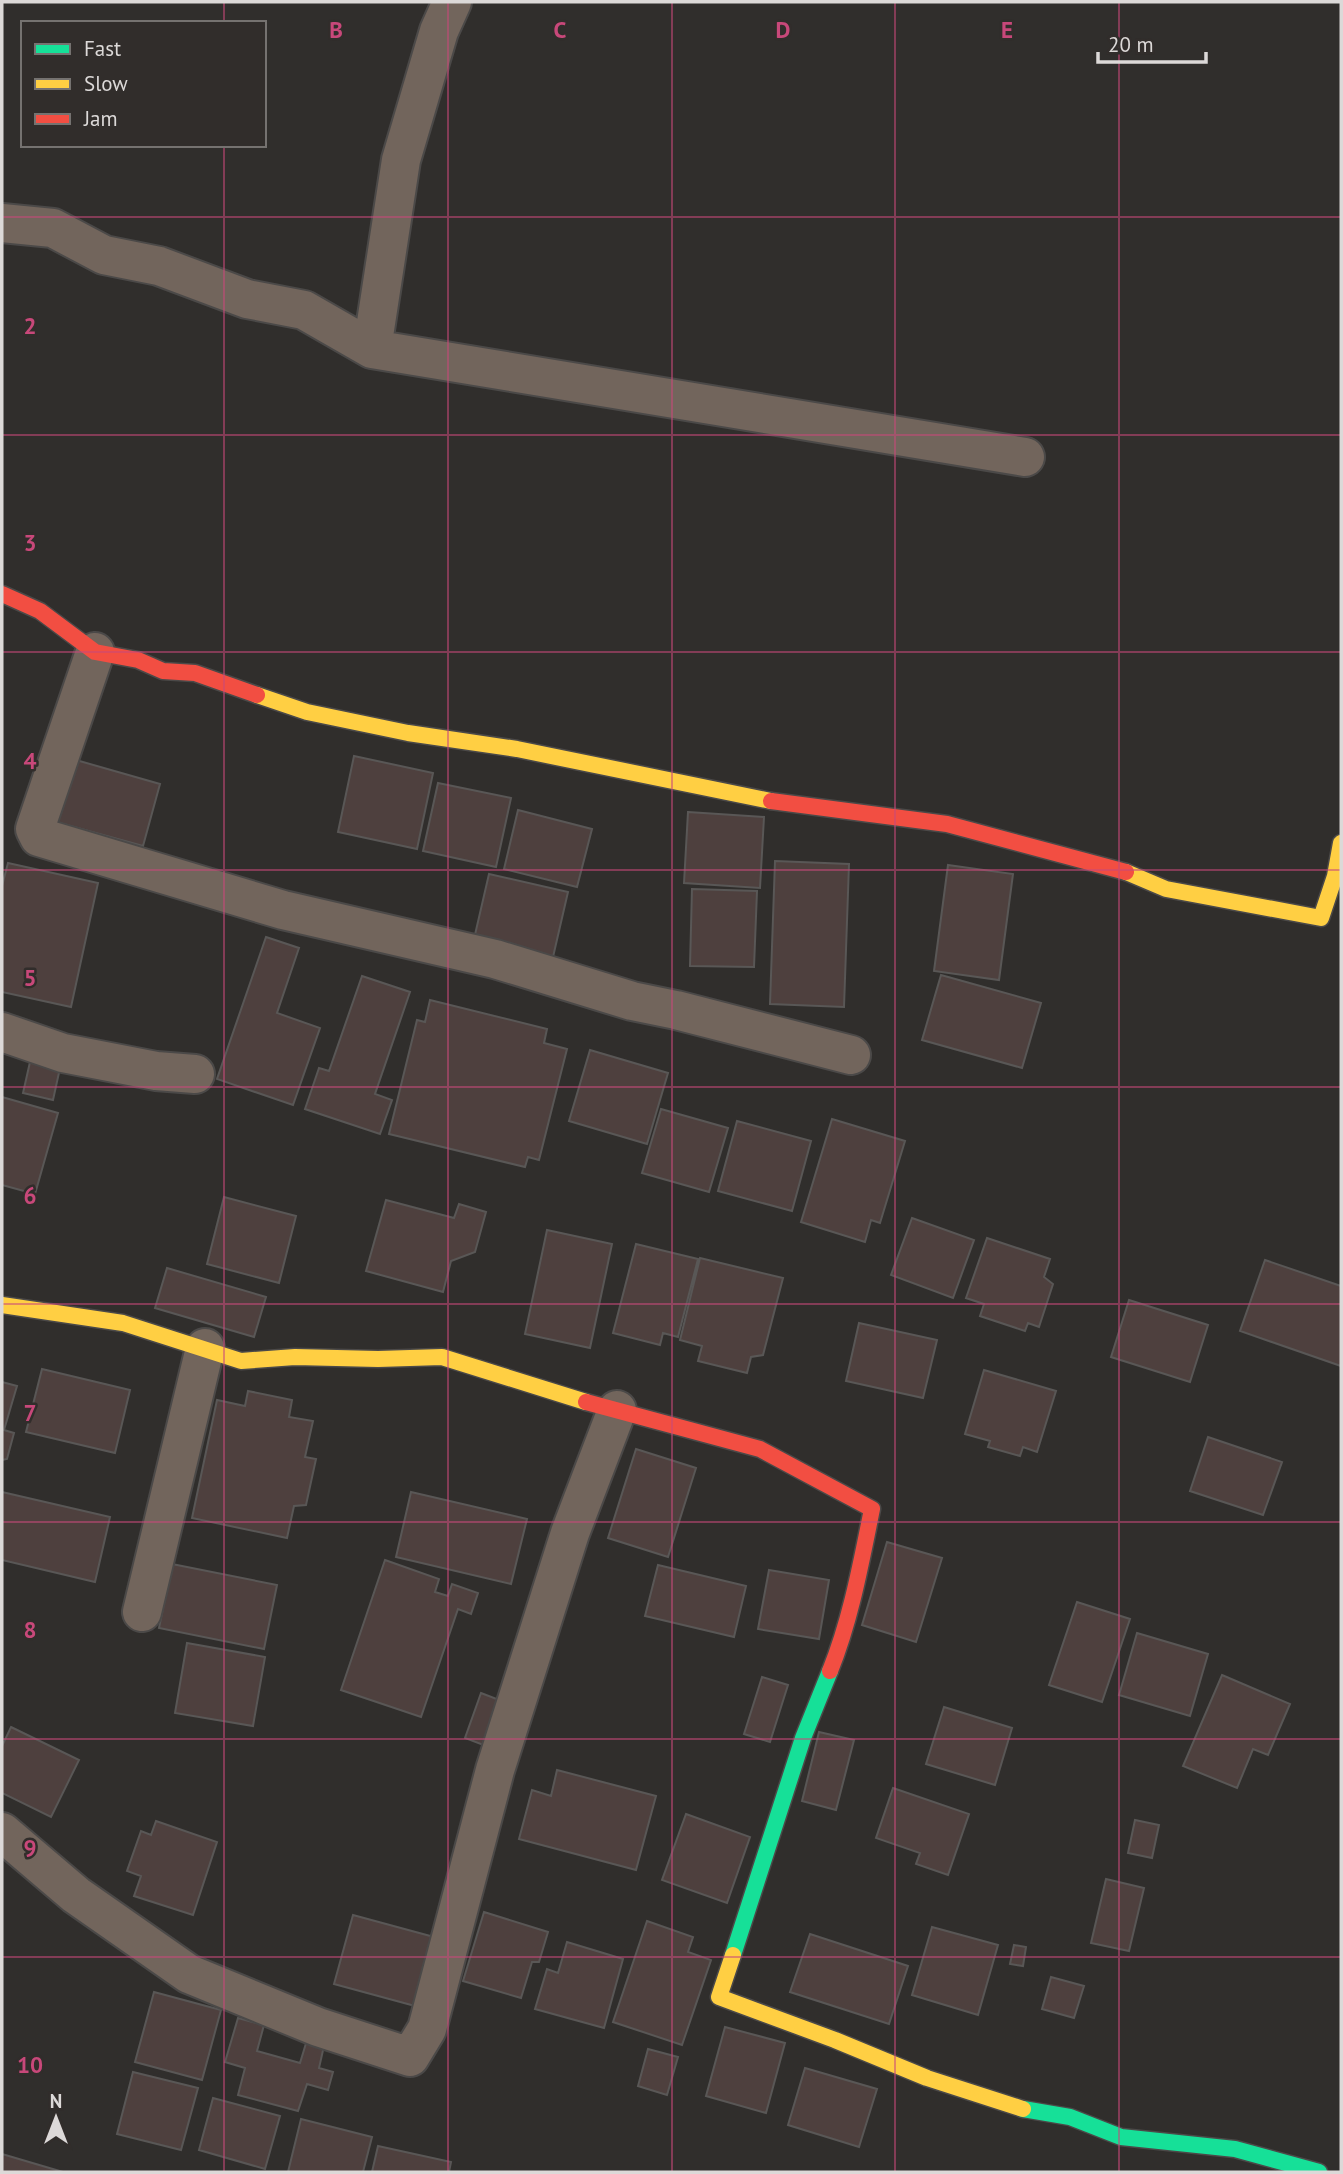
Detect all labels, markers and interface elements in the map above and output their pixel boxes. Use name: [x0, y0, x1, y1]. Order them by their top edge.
text: B: [329, 15, 343, 44]
text: C: [554, 15, 567, 44]
text: D: [776, 15, 790, 44]
text: E: [1001, 15, 1013, 44]
legend: [21, 21, 266, 147]
scale bar: [1098, 21, 1206, 65]
text: 20 m: [1108, 31, 1154, 58]
text: Fast: [84, 35, 121, 62]
text: Slow: [84, 70, 128, 97]
text: Jam: [83, 105, 118, 132]
text: 2: [23, 311, 37, 340]
text: 3: [23, 528, 37, 557]
text: 4: [23, 746, 37, 775]
text: 5: [23, 963, 37, 992]
text: 6: [23, 1181, 37, 1210]
text: 7: [23, 1398, 37, 1427]
text: 8: [23, 1615, 37, 1644]
text: 9: [23, 1833, 37, 1862]
text: 10: [17, 2050, 43, 2079]
north arrow: [21, 2083, 91, 2153]
text: N: [50, 2089, 62, 2113]

